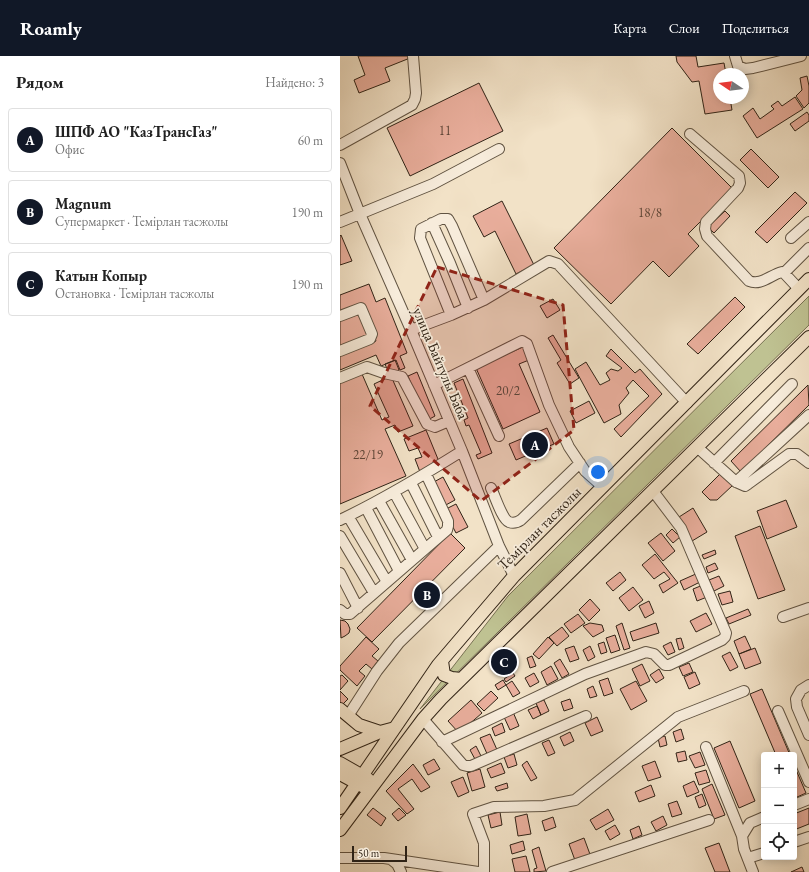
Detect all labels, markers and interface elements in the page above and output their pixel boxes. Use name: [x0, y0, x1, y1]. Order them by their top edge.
text: Roamly: [20, 16, 82, 41]
text: Карта: [613, 19, 647, 37]
text: Слои: [669, 19, 700, 37]
text: Поделиться: [722, 19, 789, 37]
north arrow: [713, 68, 749, 104]
text: Рядом: [16, 71, 64, 93]
text: Найдено: 3: [265, 74, 324, 91]
text: ШПФ АО "КазТрансГаз": [55, 122, 217, 141]
house number: 11: [439, 122, 451, 139]
text: A: [25, 132, 35, 149]
text: 60 m: [298, 132, 323, 149]
text: Офис: [55, 141, 85, 158]
text: Magnum: [55, 194, 111, 213]
text: B: [26, 204, 34, 221]
text: 190 m: [292, 204, 323, 221]
house number: 18/8: [638, 204, 662, 221]
text: Супермаркет · Темірлан тасжолы: [55, 213, 228, 230]
text: Катын Копыр: [55, 266, 147, 285]
text: C: [25, 276, 35, 293]
text: 190 m: [292, 276, 323, 293]
text: Остановка · Темірлан тасжолы: [55, 285, 214, 302]
street label: улица Байтулы Баба: [409, 304, 473, 422]
house number: 20/2: [496, 382, 521, 399]
pin: A: [522, 430, 548, 460]
house number: 22/19: [353, 446, 384, 463]
your location: [588, 462, 608, 482]
street label: Темірлан тасжолы: [493, 482, 585, 574]
pin: B: [414, 580, 440, 610]
pin: C: [491, 647, 517, 677]
map controls: [761, 752, 797, 860]
button: +: [761, 752, 797, 788]
button: −: [761, 788, 797, 824]
button: locate: [761, 824, 797, 860]
scale bar: [352, 844, 407, 863]
text: 50 m: [358, 846, 379, 860]

